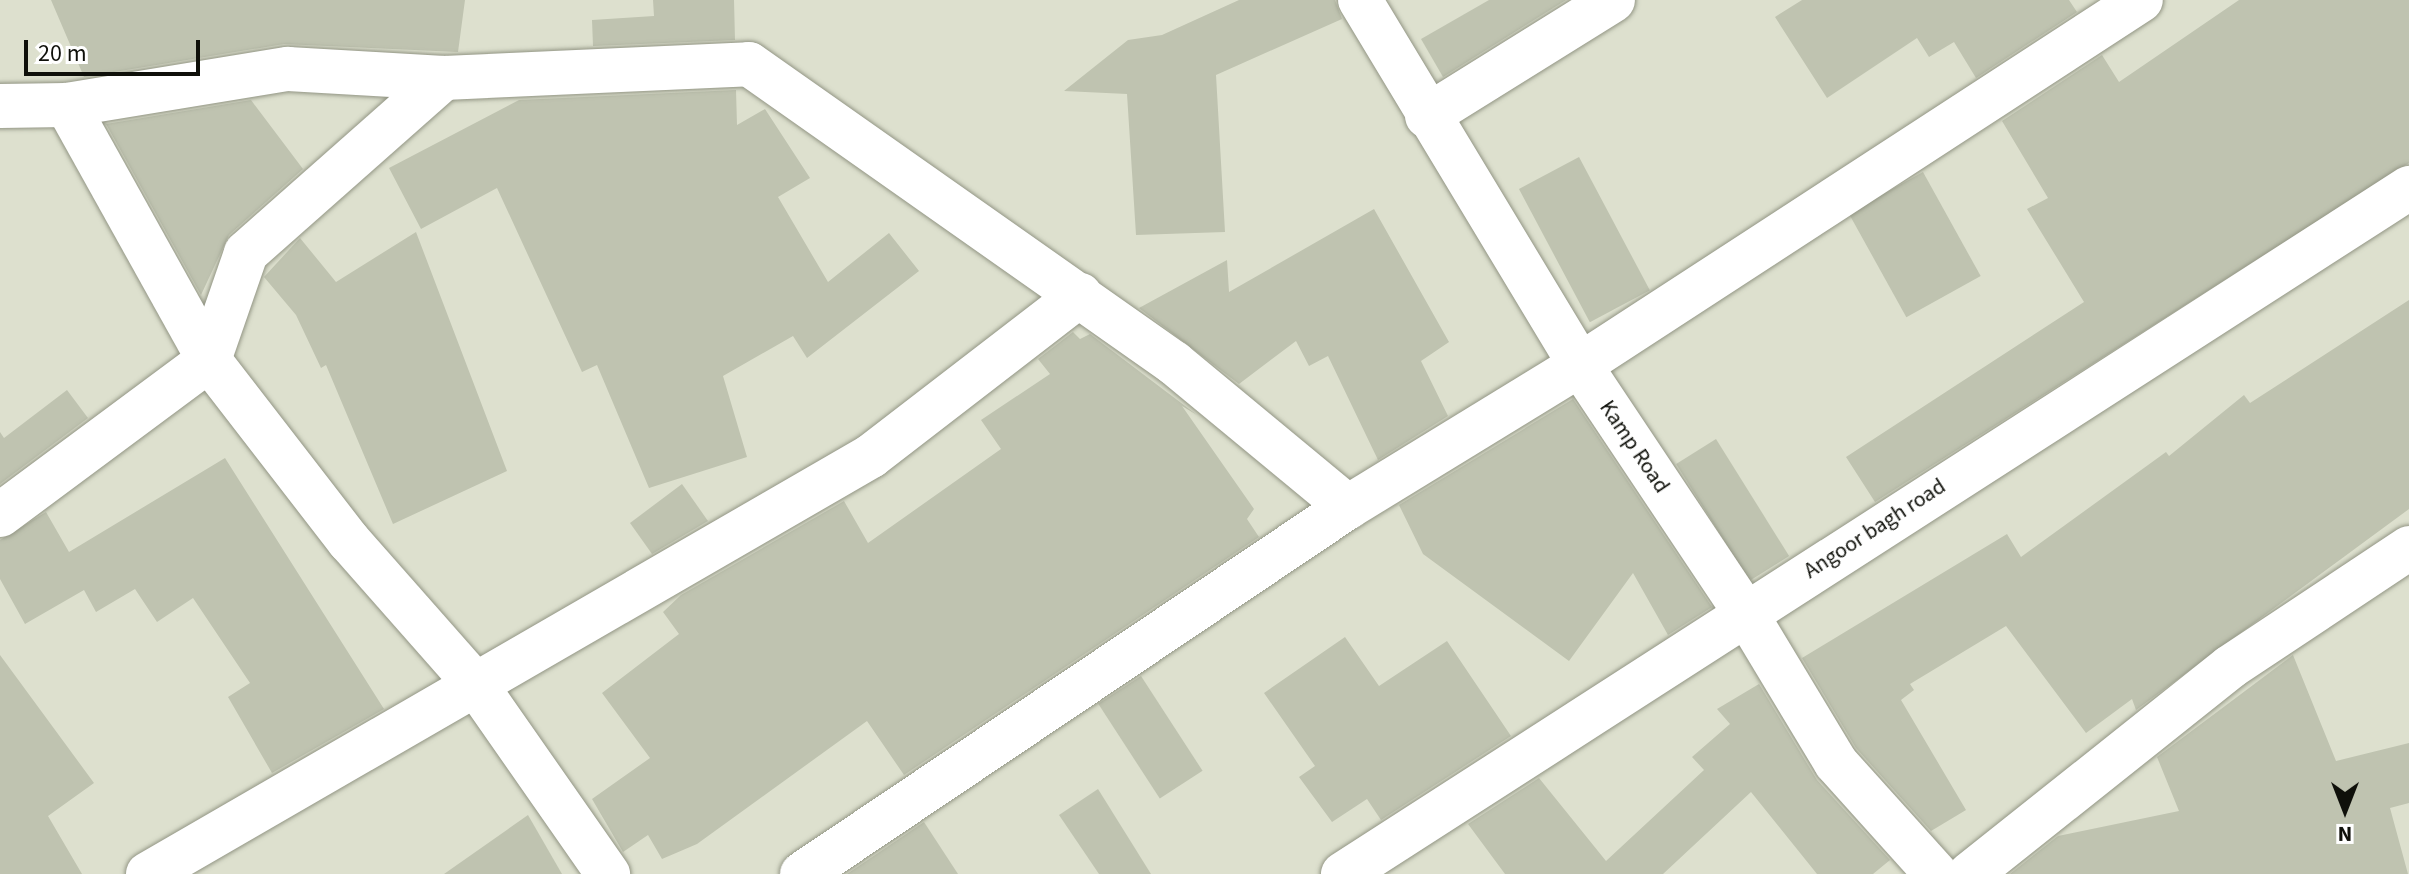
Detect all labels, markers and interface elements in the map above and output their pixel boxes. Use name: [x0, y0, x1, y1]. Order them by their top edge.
scale bar: [28, 24, 204, 74]
text: 20 m: [38, 36, 87, 71]
street label: Kamp Road: [1593, 396, 1675, 498]
street label: Angoor bagh road: [1799, 473, 1951, 585]
north arrow: [2305, 770, 2385, 850]
text: N: [2338, 818, 2352, 850]

